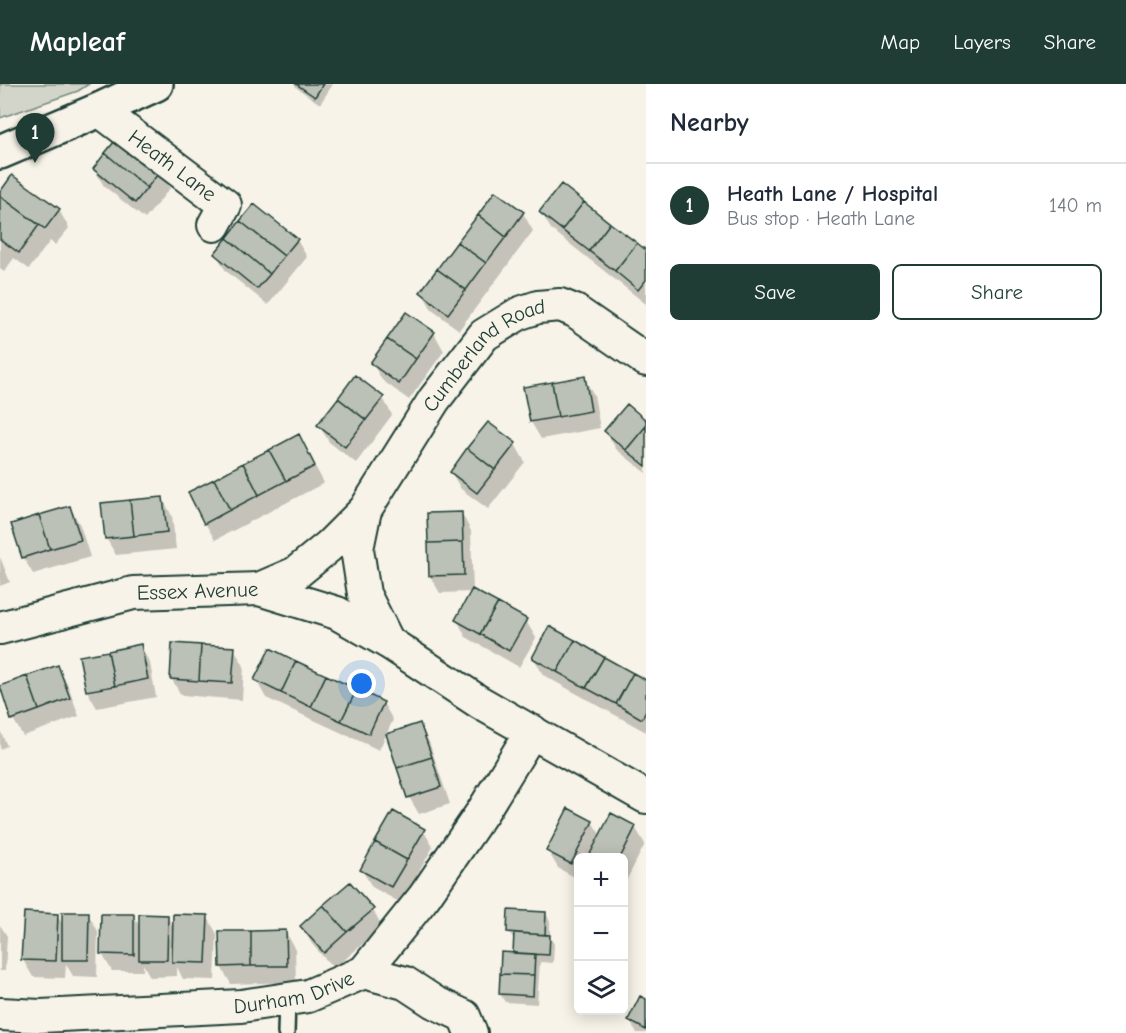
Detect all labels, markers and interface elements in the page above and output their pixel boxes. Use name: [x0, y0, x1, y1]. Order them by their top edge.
text: Mapleaf: [30, 26, 125, 58]
text: Map: [881, 30, 920, 54]
text: Layers: [953, 30, 1011, 54]
text: Share: [1044, 30, 1096, 54]
text: Nearby: [670, 108, 749, 138]
pin: 1: [15, 113, 54, 163]
street label: Heath Lane: [124, 124, 221, 206]
text: Heath Lane / Hospital: [727, 181, 938, 207]
text: 1: [686, 194, 693, 217]
text: 140 m: [1049, 194, 1102, 217]
text: Bus stop · Heath Lane: [727, 207, 915, 230]
button: Save: [670, 264, 880, 320]
button: Share: [892, 264, 1102, 320]
street label: Cumberland Road: [418, 294, 546, 416]
street label: Essex Avenue: [136, 577, 259, 605]
your location: [347, 669, 376, 698]
map controls: [574, 853, 628, 1015]
button: +: [574, 853, 628, 907]
button: −: [574, 907, 628, 961]
button: layers: [574, 961, 628, 1015]
street label: Durham Drive: [233, 966, 358, 1018]

